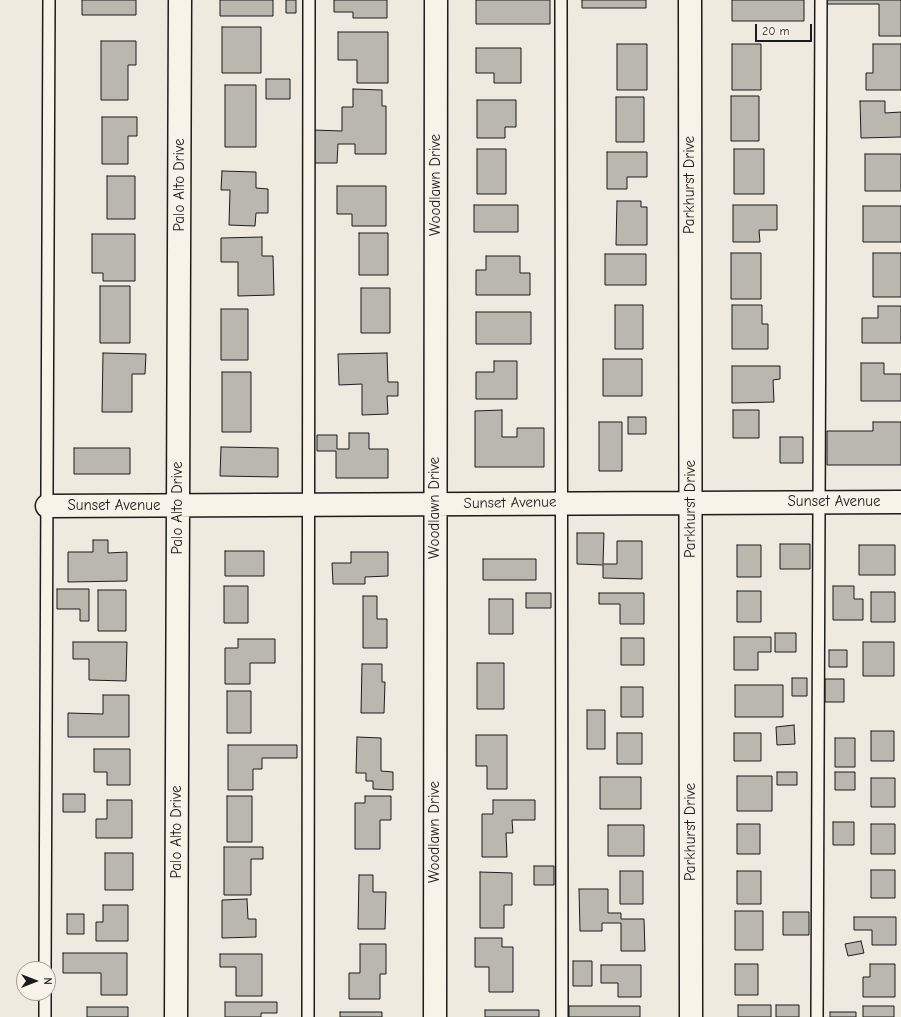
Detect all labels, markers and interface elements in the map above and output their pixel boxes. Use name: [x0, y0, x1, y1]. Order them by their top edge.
scale bar: [757, 16, 814, 42]
text: 20 m: [762, 24, 790, 38]
street label: Woodlawn Drive: [427, 134, 445, 236]
street label: Parkhurst Drive: [681, 136, 699, 234]
street label: Palo Alto Drive: [171, 139, 189, 231]
street label: Woodlawn Drive: [426, 457, 444, 559]
street label: Parkhurst Drive: [682, 460, 700, 558]
street label: Palo Alto Drive: [169, 462, 187, 554]
street label: Sunset Avenue: [463, 493, 557, 513]
street label: Sunset Avenue: [788, 493, 880, 511]
street label: Sunset Avenue: [68, 497, 160, 515]
street label: Woodlawn Drive: [426, 781, 444, 883]
street label: Parkhurst Drive: [682, 783, 700, 881]
street label: Palo Alto Drive: [168, 786, 186, 878]
north arrow: [16, 961, 56, 1001]
text: N: [41, 977, 54, 985]

